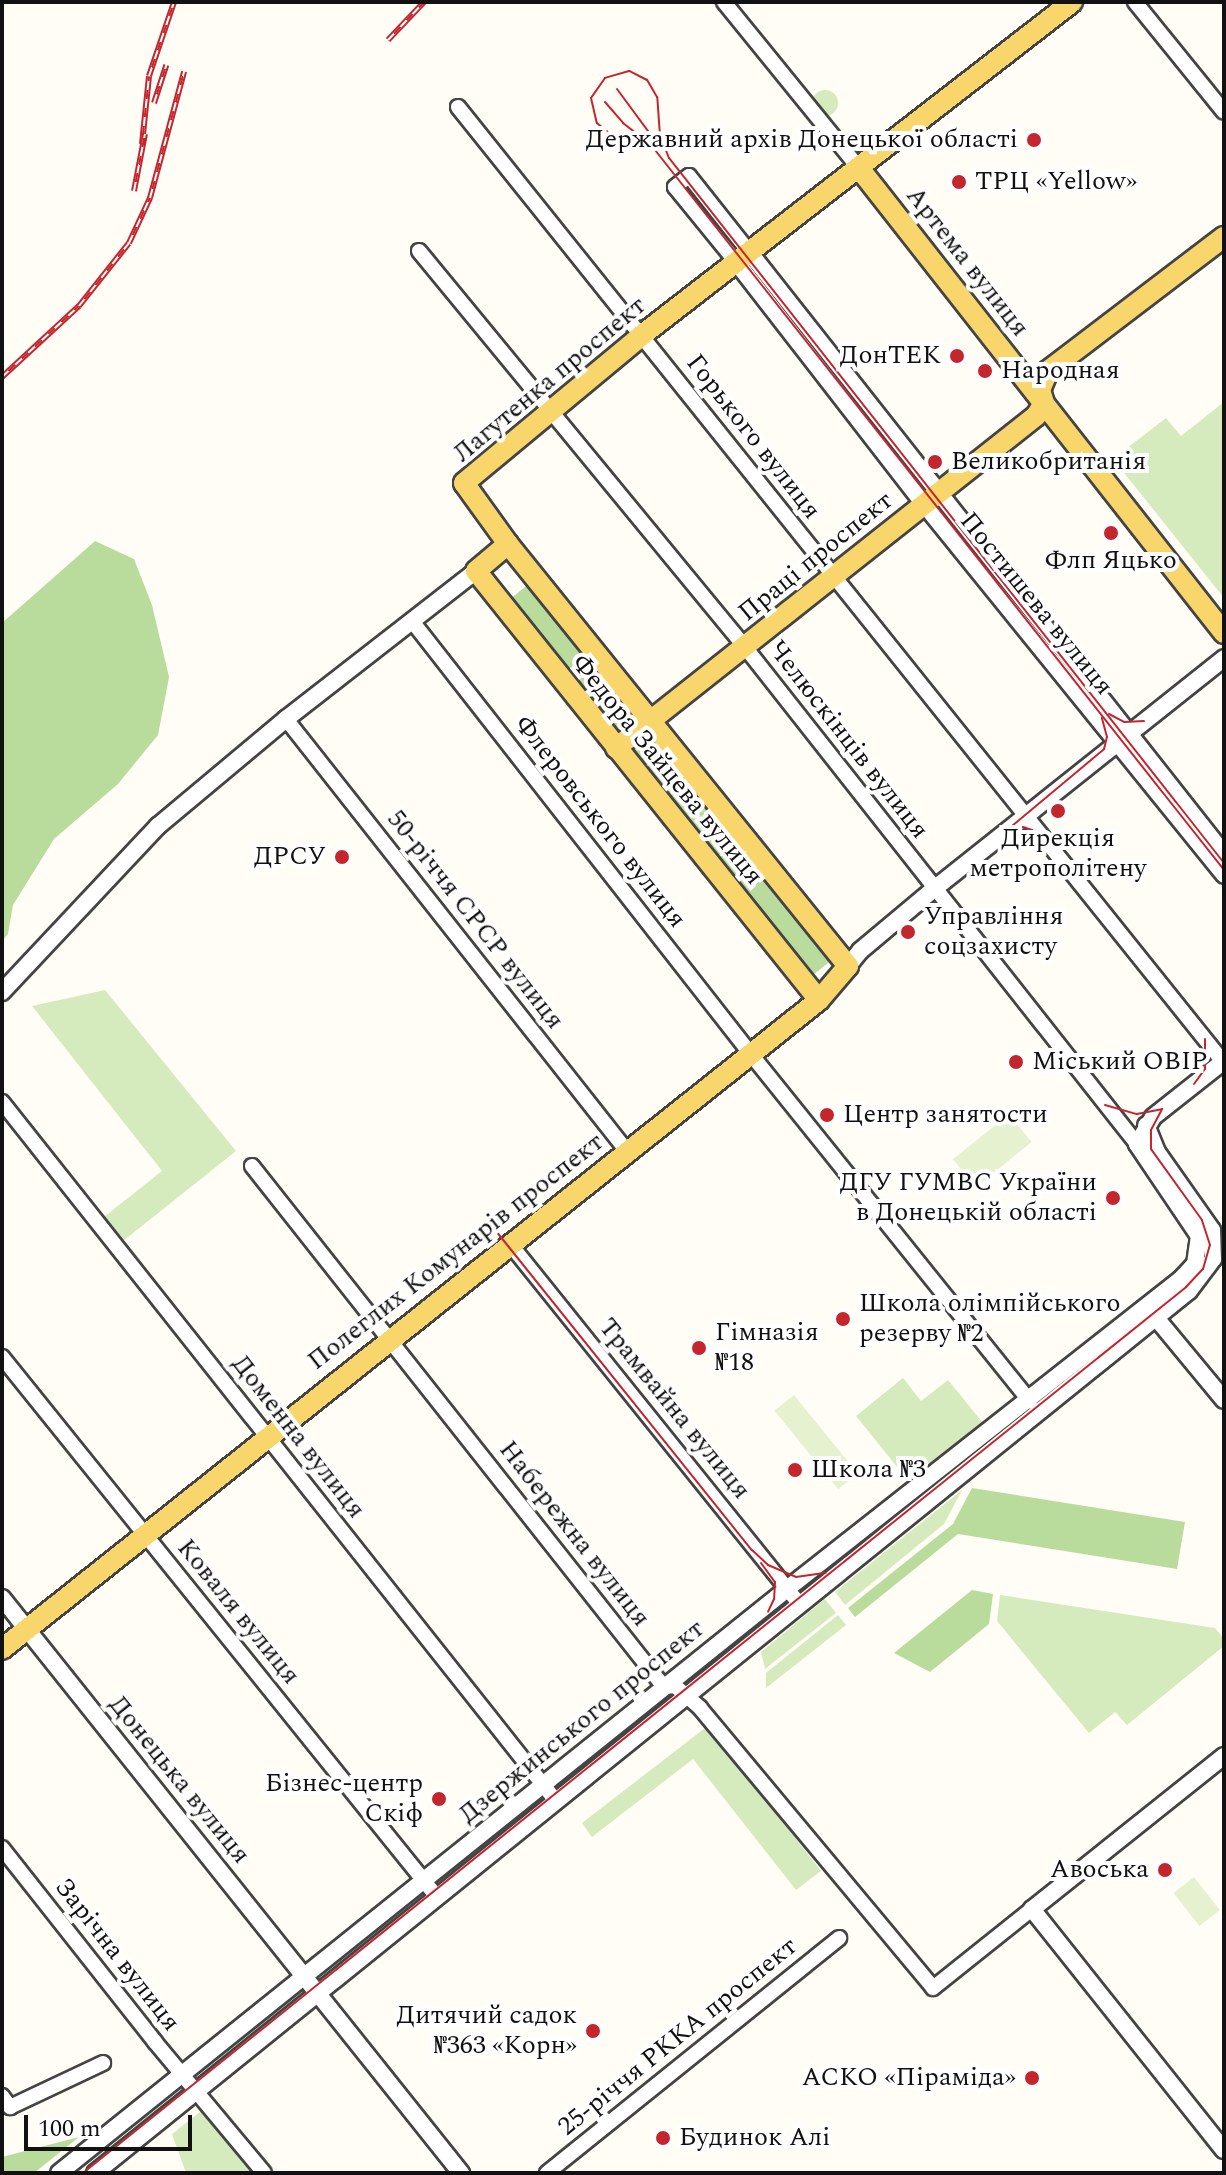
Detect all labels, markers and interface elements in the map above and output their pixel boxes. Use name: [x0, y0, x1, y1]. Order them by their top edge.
place label: Державний архів Донецької області: [586, 124, 1018, 156]
marker: Державний архів Донецької області: [1025, 131, 1043, 149]
place label: ТРЦ «Yellow»: [975, 166, 1136, 198]
marker: ТРЦ «Yellow»: [950, 173, 968, 191]
street label: Артема вулиця: [899, 181, 1035, 343]
street label: Лагутенка проспект: [447, 290, 653, 470]
place label: ДонТЕК: [840, 340, 941, 372]
marker: ДонТЕК: [948, 347, 966, 365]
street label: Горького вулиця: [679, 348, 827, 526]
place label: Народная: [1001, 355, 1120, 387]
marker: Народная: [976, 362, 994, 380]
place label: Великобританія: [951, 446, 1146, 478]
marker: Великобританія: [926, 453, 944, 471]
street label: Праці проспект: [733, 485, 899, 629]
street label: Постишева вулиця: [953, 506, 1119, 702]
marker: Флп Яцько: [1102, 524, 1120, 542]
place label: Флп Яцько: [1045, 545, 1177, 577]
street label: Челюскінців вулиця: [761, 635, 935, 845]
street label: Федора Зайцева вулиця: [565, 649, 769, 891]
street label: Флеровського вулиця: [507, 710, 693, 934]
marker: Дирекція метрополітену: [1049, 802, 1067, 820]
street label: 50-річчя СРСР вулиця: [380, 804, 570, 1036]
place label: Дирекція метрополітену: [969, 823, 1147, 884]
place label: ДРСУ: [254, 841, 326, 873]
marker: ДРСУ: [333, 848, 351, 866]
place label: Управління соцзахисту: [924, 901, 1063, 962]
marker: Управління соцзахисту: [899, 923, 917, 941]
place label: Міський ОВІР: [1032, 1046, 1208, 1078]
marker: Міський ОВІР: [1007, 1053, 1025, 1071]
place label: Центр занятости: [843, 1099, 1048, 1131]
marker: Центр занятости: [818, 1106, 836, 1124]
street label: Полеглих Комунарів проспект: [302, 1127, 610, 1377]
place label: ДГУ ГУМВС України в Донецькій області: [840, 1167, 1097, 1228]
marker: ДГУ ГУМВС України в Донецькій області: [1104, 1189, 1122, 1207]
place label: Школа олімпійського резерву №2: [859, 1288, 1121, 1350]
marker: Школа олімпійського резерву №2: [834, 1310, 852, 1328]
street label: Трамвайна вулиця: [591, 1312, 757, 1506]
place label: Гімназія №18: [715, 1317, 819, 1378]
marker: Гімназія №18: [690, 1339, 708, 1357]
street label: Доменна вулиця: [225, 1349, 371, 1525]
street label: Набережна вулиця: [492, 1435, 656, 1633]
place label: Школа №3: [811, 1454, 926, 1486]
marker: Школа №3: [786, 1461, 804, 1479]
street label: Коваля вулиця: [170, 1533, 306, 1691]
street label: Дзержинського проспект: [453, 1614, 711, 1830]
street label: Донецька вулиця: [102, 1690, 256, 1870]
place label: Бізнес-центр Скіф: [265, 1768, 423, 1830]
marker: Бізнес-центр Скіф: [430, 1790, 448, 1808]
place label: Авоська: [1050, 1854, 1149, 1886]
marker: Авоська: [1156, 1861, 1174, 1879]
street label: Зарічна вулиця: [48, 1872, 186, 2038]
street label: 25-річчя РККА проспект: [552, 1931, 804, 2143]
place label: Дитячий садок №363 «Корн»: [396, 2000, 577, 2062]
marker: Дитячий садок №363 «Корн»: [584, 2022, 602, 2040]
place label: АСКО «Піраміда»: [802, 2062, 1016, 2094]
marker: АСКО «Піраміда»: [1023, 2069, 1041, 2087]
scale bar: [28, 2099, 196, 2149]
text: 100 m: [38, 2111, 101, 2147]
place label: Будинок Алі: [679, 2122, 830, 2154]
marker: Будинок Алі: [654, 2129, 672, 2147]

